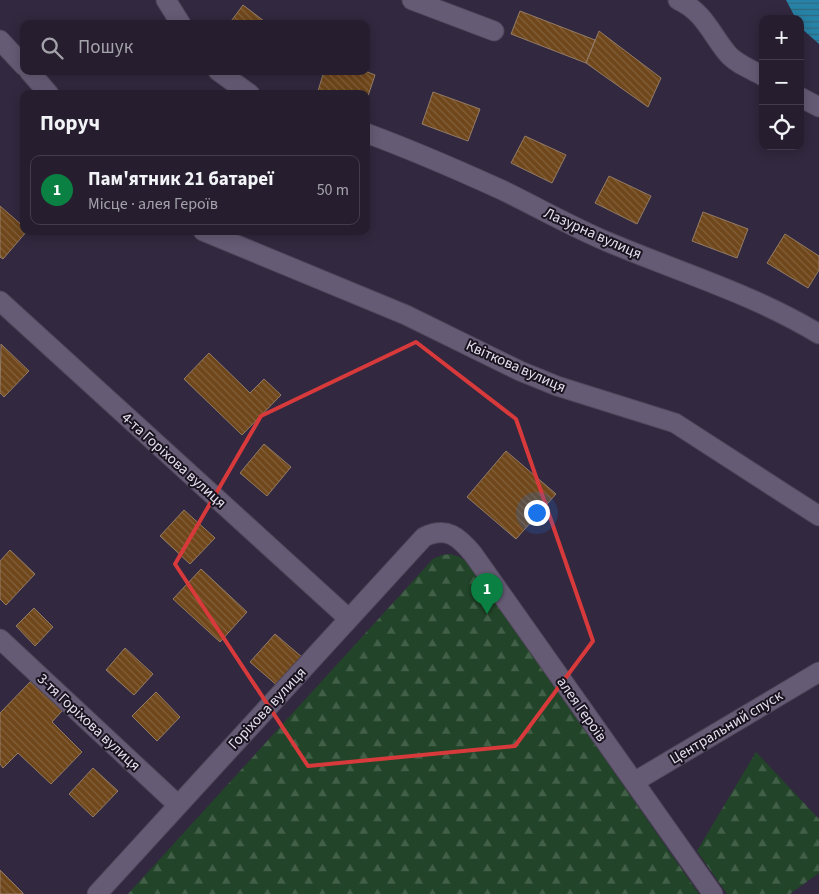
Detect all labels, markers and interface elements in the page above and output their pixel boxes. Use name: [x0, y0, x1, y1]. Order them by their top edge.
map controls: [759, 15, 804, 150]
button: +: [759, 15, 804, 60]
search box: [20, 20, 370, 75]
icon: search: [38, 34, 66, 62]
text: Пошук: [78, 34, 133, 61]
button: −: [759, 60, 804, 105]
button: locate: [759, 105, 804, 150]
text: Поруч: [40, 108, 100, 138]
text: Пам'ятник 21 батареї: [88, 166, 273, 193]
text: 1: [53, 179, 61, 201]
text: 50 m: [317, 179, 349, 201]
text: Місце · алея Героїв: [88, 193, 218, 215]
street label: Лазурна вулиця: [541, 202, 645, 264]
street label: Квіткова вулиця: [462, 335, 569, 398]
street label: 4-та Горіхова вулиця: [117, 408, 231, 513]
your location: [524, 500, 550, 526]
pin: 1: [471, 573, 503, 614]
street label: Горіхова вулиця: [224, 662, 311, 754]
street label: 3-тя Горіхова вулиця: [32, 669, 145, 776]
street label: алея Героїв: [552, 673, 612, 746]
street label: Центральний спуск: [666, 685, 787, 769]

